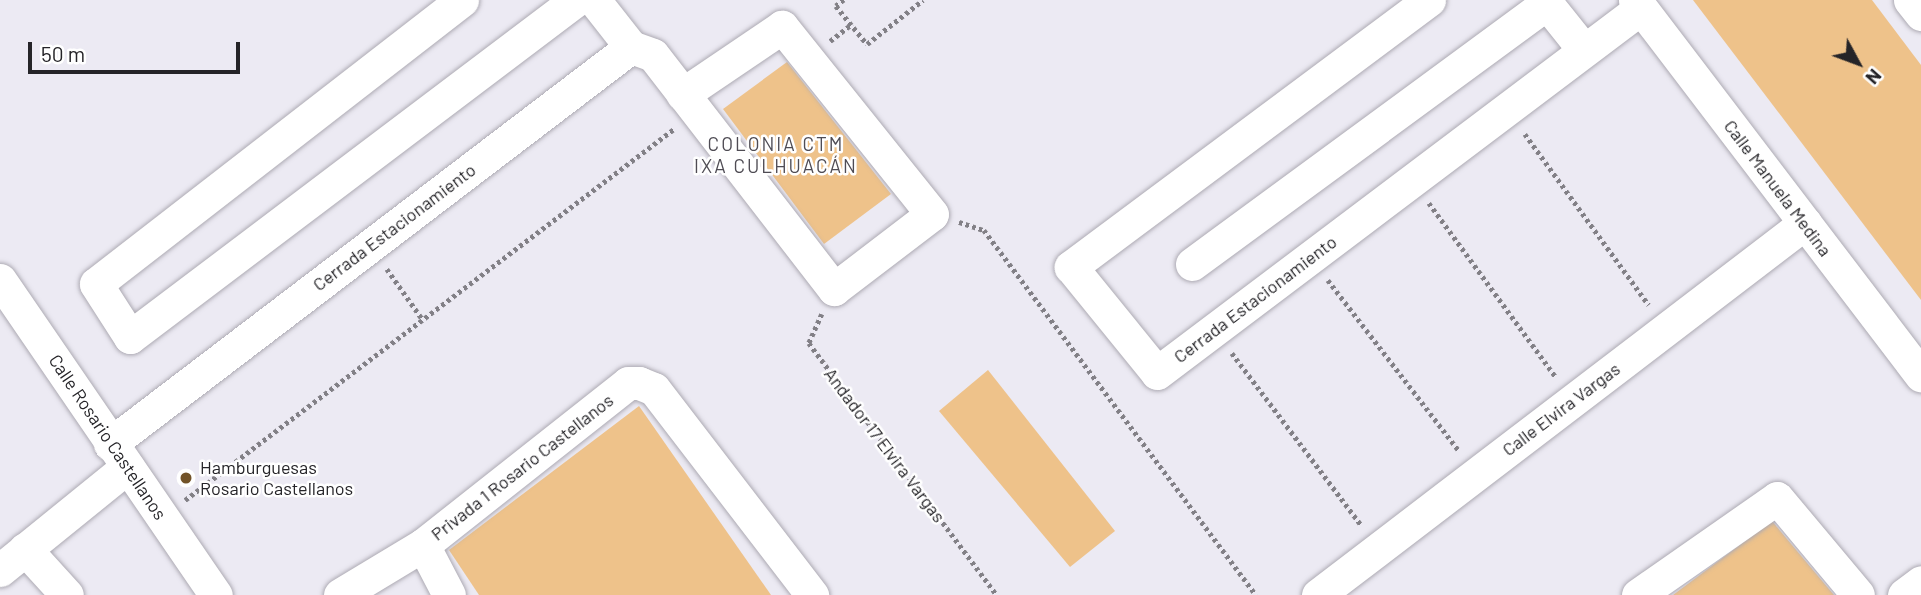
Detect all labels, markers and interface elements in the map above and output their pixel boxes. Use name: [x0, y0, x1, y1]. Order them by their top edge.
scale bar: [32, 28, 243, 72]
north arrow: [1823, 28, 1893, 98]
text: 50 m: [41, 41, 85, 66]
text: N: [1861, 65, 1887, 89]
street label: Calle Manuela Medina: [1720, 116, 1836, 260]
district label: COLONIA CTM IXA CULHUACÁN: [696, 133, 856, 177]
street label: Cerrada Estacionamiento: [308, 159, 480, 295]
street label: Cerrada Estacionamiento: [1169, 231, 1341, 367]
street label: Calle Rosario Castellanos: [45, 350, 171, 524]
street label: Calle Elvira Vargas: [1498, 358, 1624, 460]
street label: Andador 17 Elvira Vargas: [820, 363, 950, 527]
street label: Privada 1 Rosario Castellanos: [427, 389, 617, 545]
place label: Hamburguesas Rosario Castellanos: [200, 457, 353, 500]
marker: Hamburguesas Rosario Castellanos: [178, 470, 194, 486]

